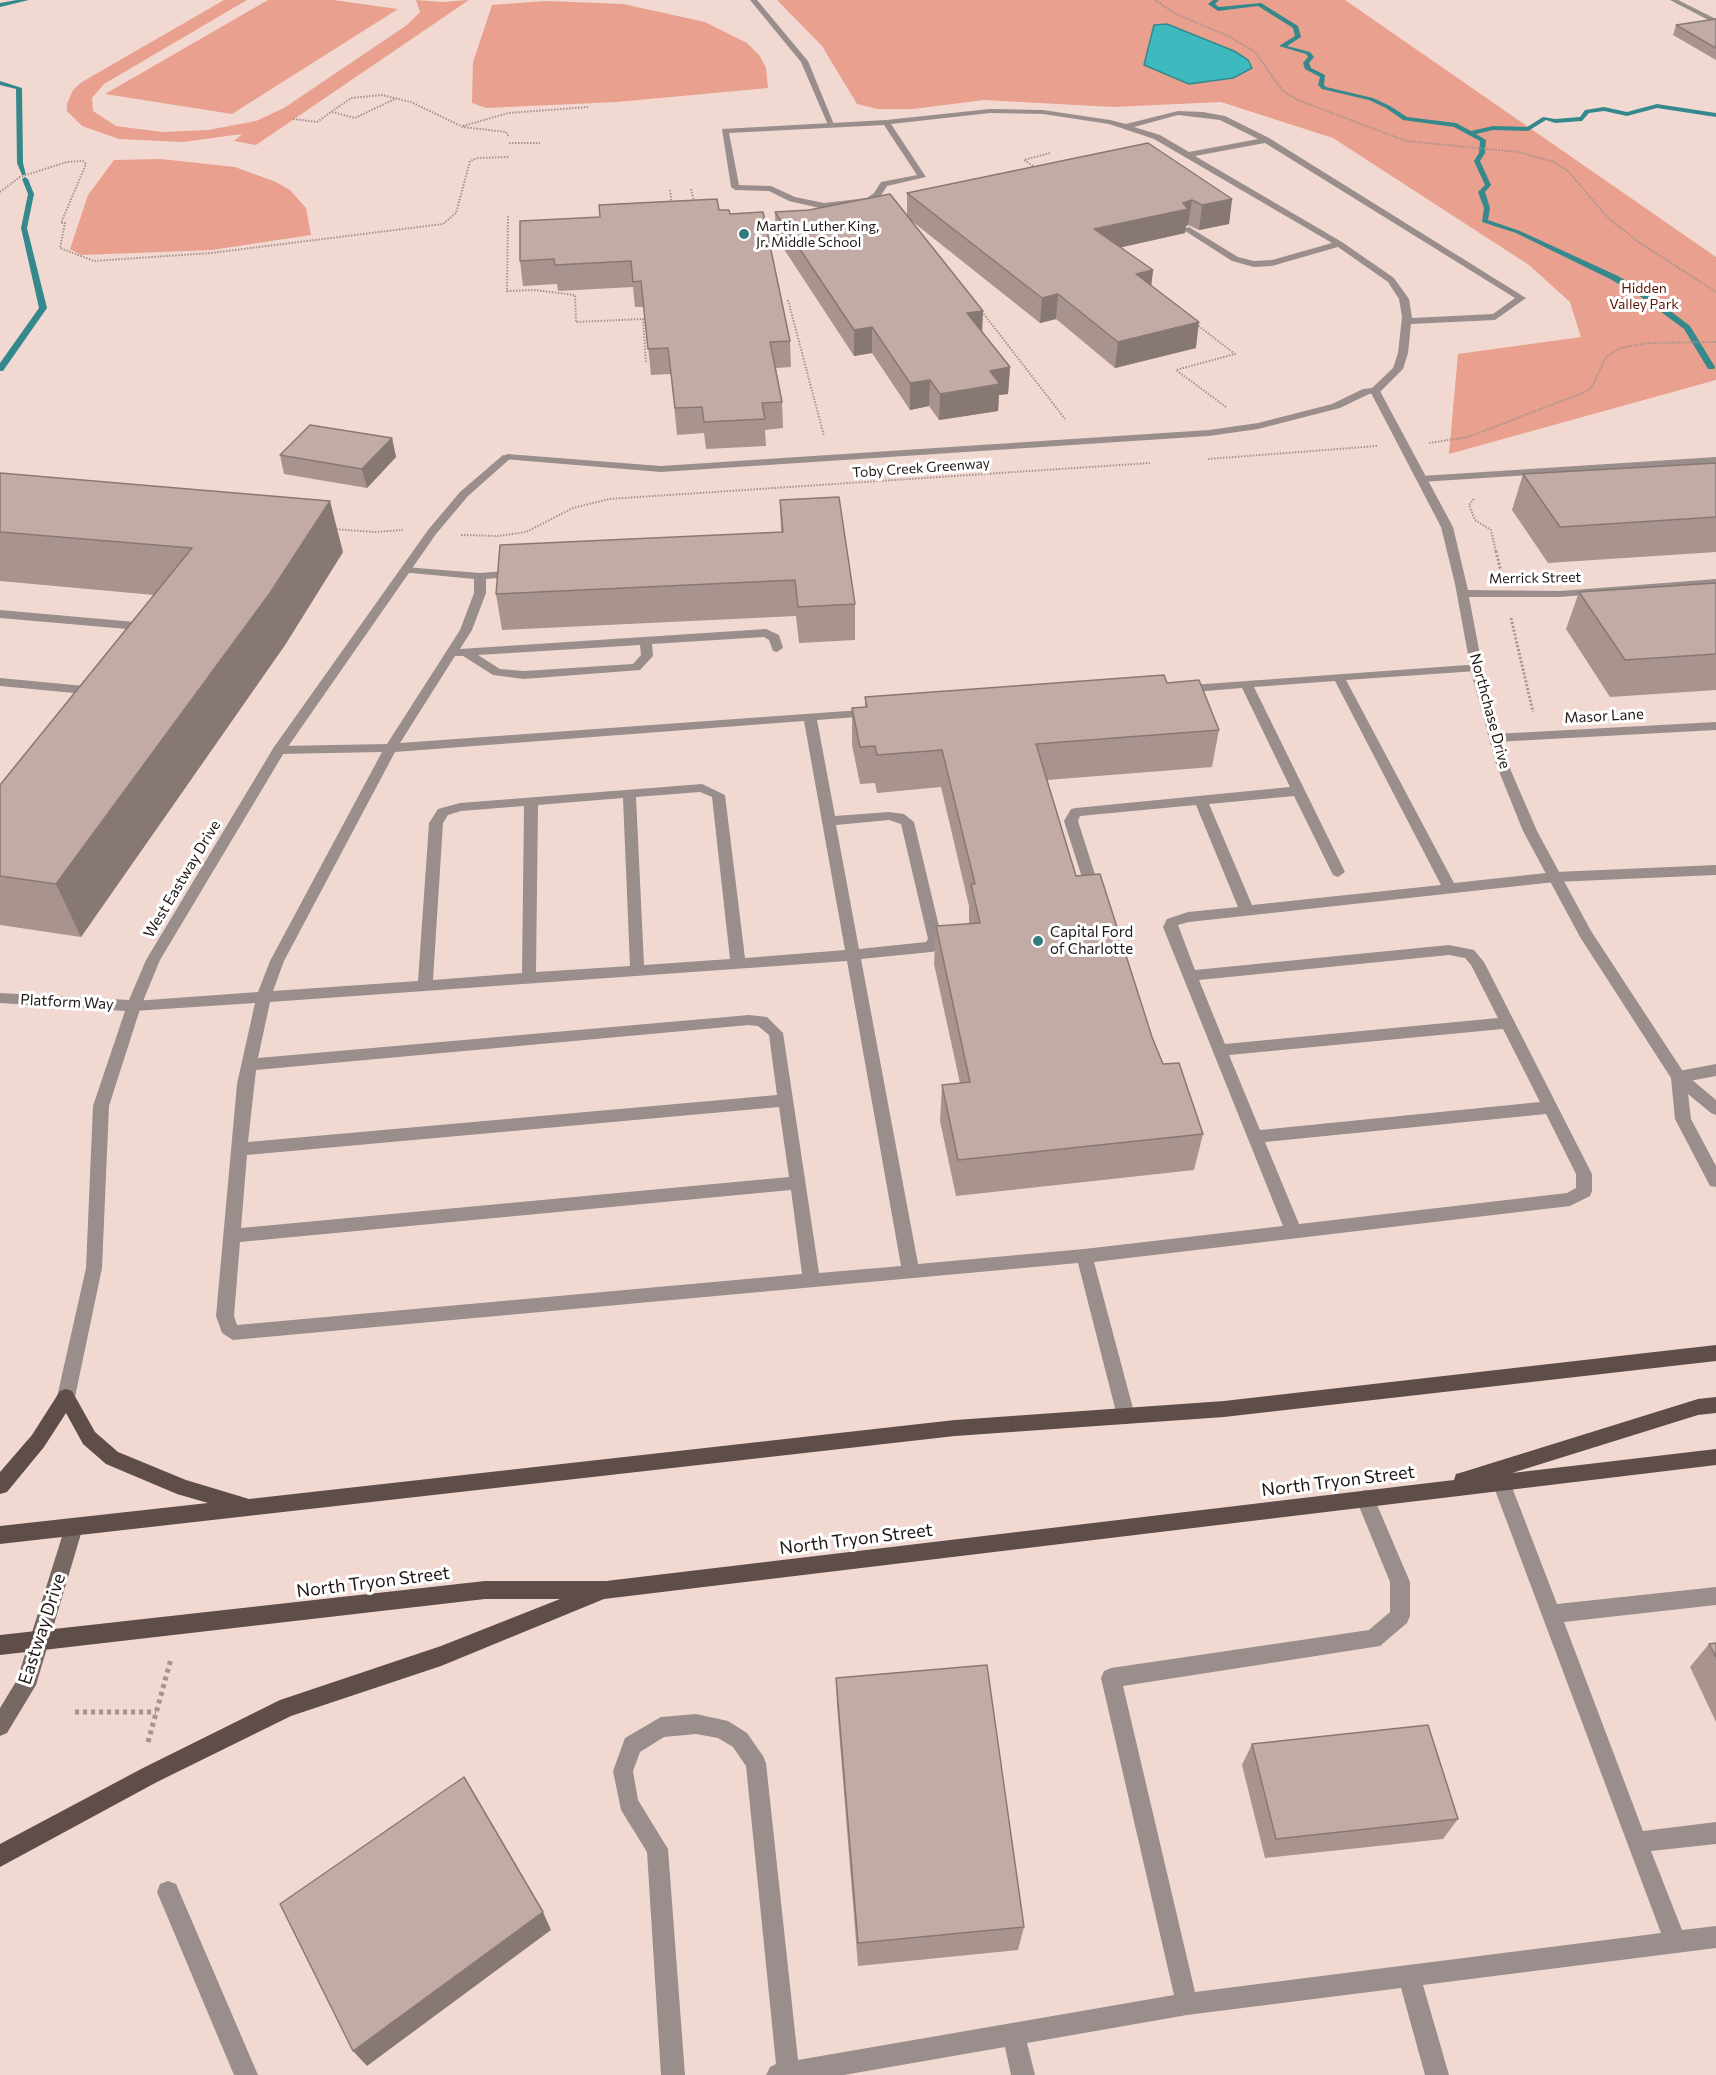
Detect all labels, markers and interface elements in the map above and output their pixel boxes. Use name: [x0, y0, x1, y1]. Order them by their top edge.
place label: Martin Luther King, Jr. Middle School: [756, 218, 879, 250]
marker: Martin Luther King, Jr. Middle School: [737, 227, 751, 241]
park label: Hidden Valley Park: [1609, 280, 1679, 312]
street label: Toby Creek Greenway: [852, 455, 990, 481]
street label: Merrick Street: [1489, 569, 1581, 587]
street label: Northchase Drive: [1466, 651, 1514, 771]
street label: Masor Lane: [1564, 705, 1644, 727]
street label: West Eastway Drive: [140, 817, 224, 941]
place label: Capital Ford of Charlotte: [1050, 923, 1133, 958]
marker: Capital Ford of Charlotte: [1031, 934, 1045, 948]
street label: Platform Way: [20, 991, 114, 1013]
street label: North Tryon Street: [1260, 1461, 1416, 1501]
street label: North Tryon Street: [778, 1519, 934, 1559]
street label: North Tryon Street: [295, 1562, 451, 1602]
street label: Eastway Drive: [14, 1571, 70, 1687]

